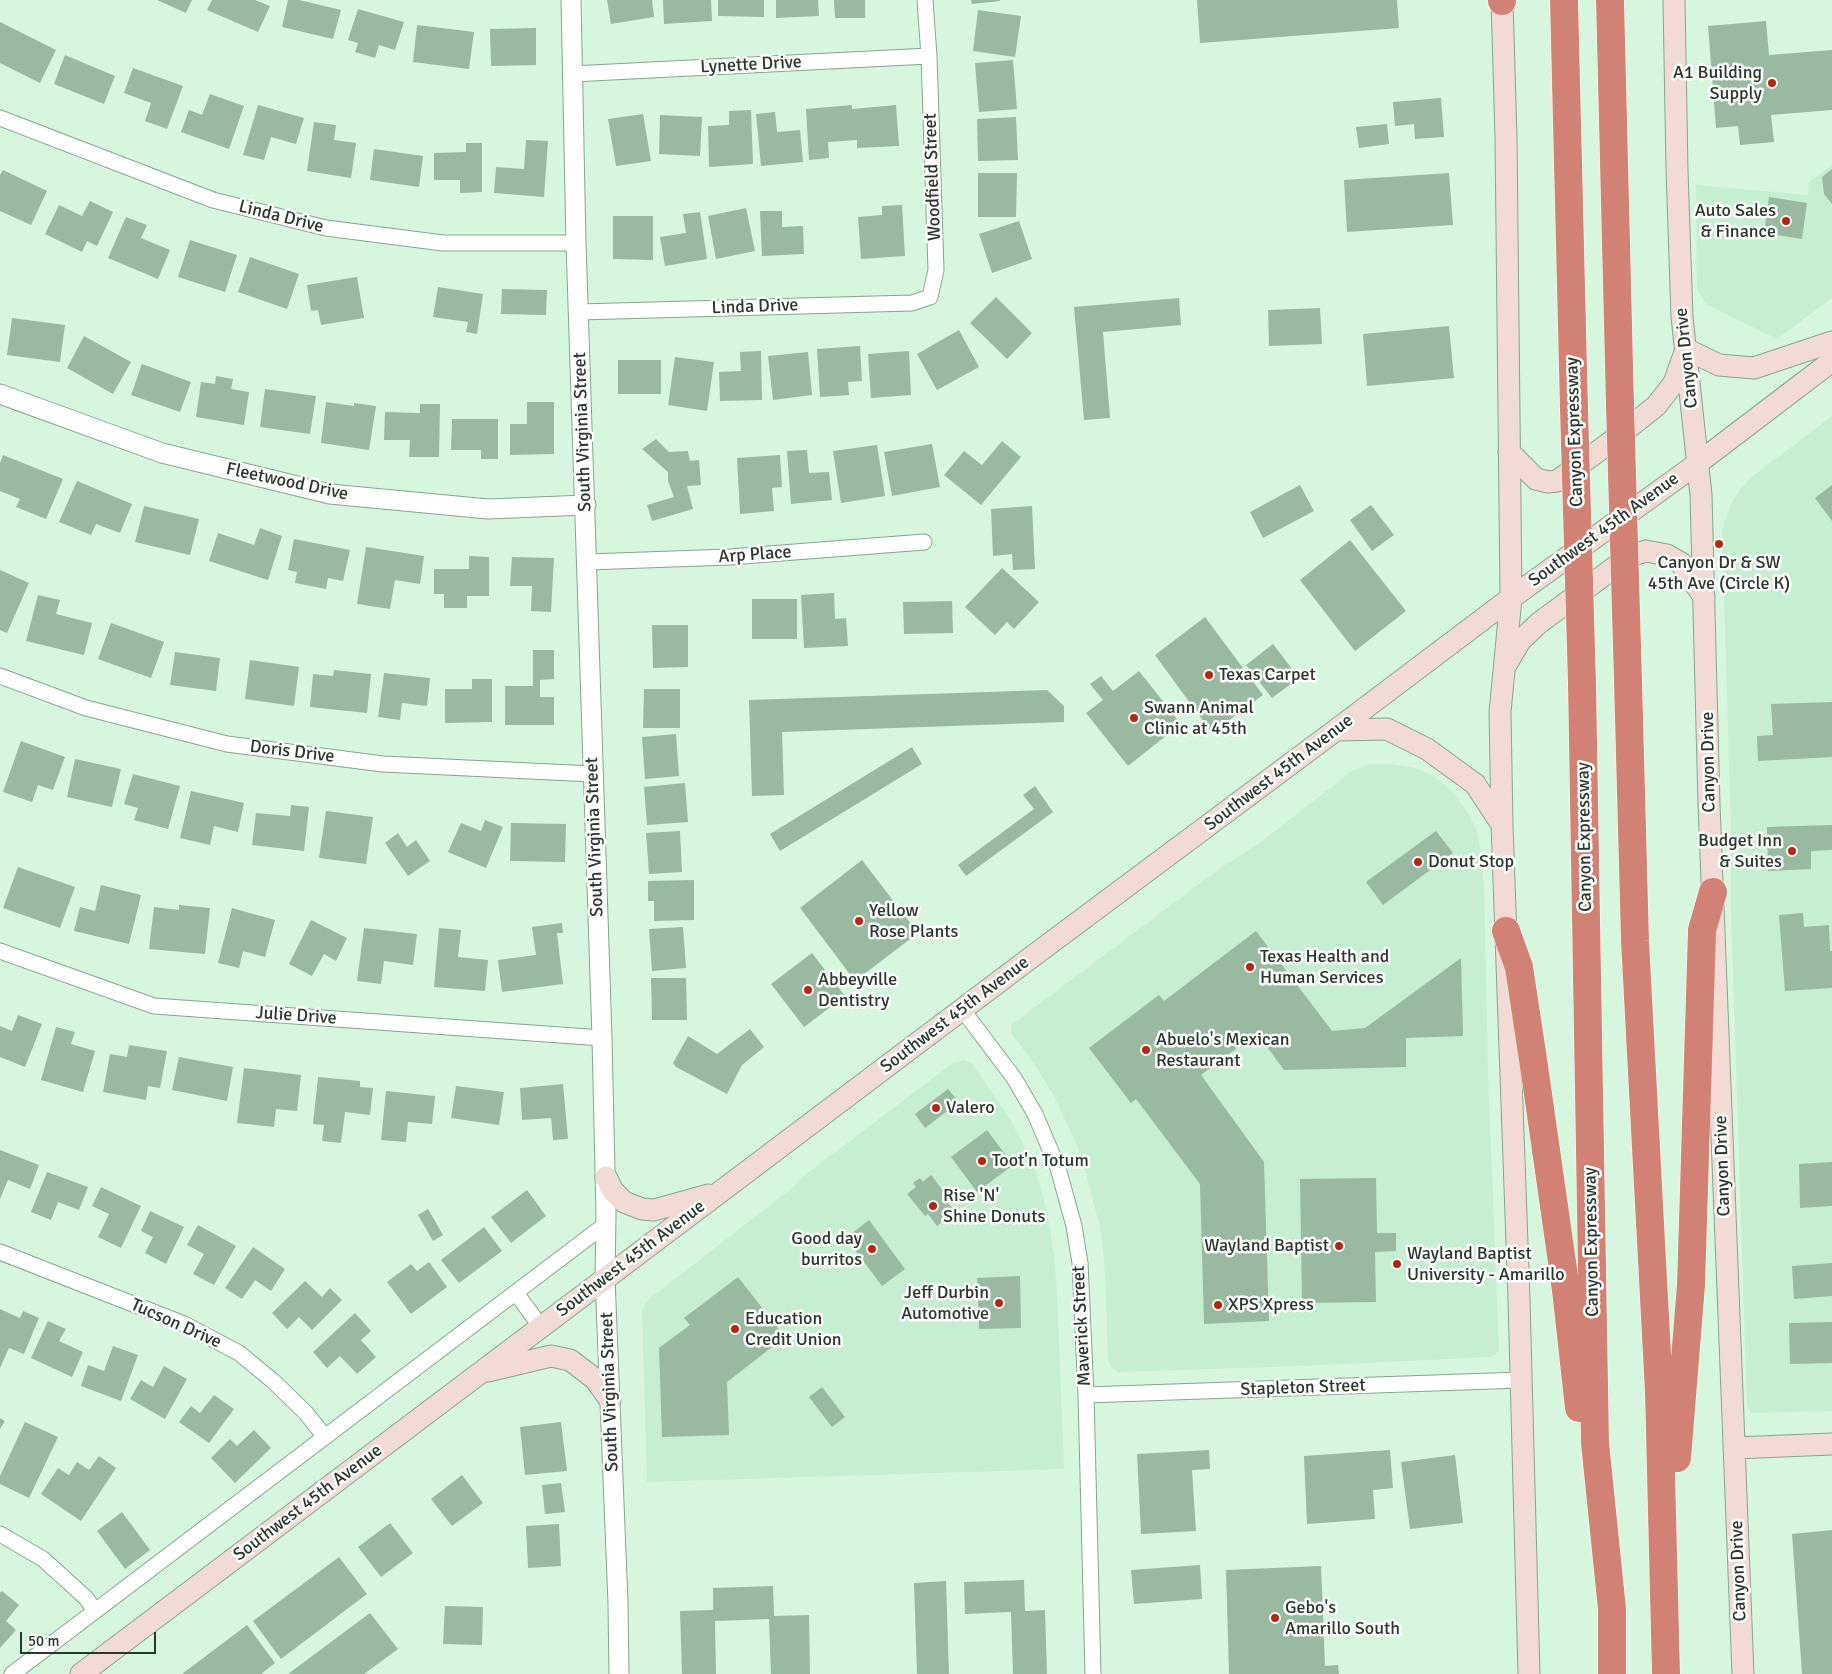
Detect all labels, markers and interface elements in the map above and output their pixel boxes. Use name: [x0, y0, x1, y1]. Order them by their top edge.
street label: Lynette Drive: [700, 52, 802, 78]
place label: A1 Building Supply: [1673, 62, 1762, 104]
marker: A1 Building Supply: [1766, 77, 1778, 89]
street label: Woodfield Street: [920, 113, 946, 241]
street label: Linda Drive: [236, 196, 326, 238]
place label: Auto Sales & Finance: [1695, 200, 1776, 242]
marker: Auto Sales & Finance: [1780, 215, 1792, 227]
street label: Linda Drive: [711, 295, 799, 319]
street label: Canyon Drive: [1671, 307, 1703, 409]
street label: South Virginia Street: [569, 352, 597, 512]
street label: Canyon Expressway: [1562, 357, 1588, 507]
street label: Fleetwood Drive: [224, 459, 350, 505]
street label: Southwest 45th Avenue: [1525, 468, 1683, 592]
marker: Canyon Dr & SW 45th Ave (Circle K): [1713, 538, 1725, 550]
street label: Arp Place: [718, 542, 792, 568]
place label: Canyon Dr & SW 45th Ave (Circle K): [1648, 552, 1790, 594]
place label: Texas Carpet: [1219, 664, 1316, 686]
marker: Texas Carpet: [1203, 669, 1215, 681]
place label: Swann Animal Clinic at 45th: [1144, 697, 1254, 740]
street label: Southwest 45th Avenue: [1200, 710, 1358, 836]
street label: Canyon Drive: [1697, 711, 1721, 813]
marker: Swann Animal Clinic at 45th: [1128, 712, 1140, 724]
street label: Doris Drive: [249, 736, 335, 768]
street label: South Virginia Street: [581, 757, 609, 917]
street label: Canyon Expressway: [1573, 762, 1597, 912]
place label: Budget Inn & Suites: [1698, 830, 1782, 872]
marker: Budget Inn & Suites: [1786, 845, 1798, 857]
place label: Donut Stop: [1428, 851, 1514, 873]
marker: Donut Stop: [1412, 856, 1424, 868]
place label: Yellow Rose Plants: [869, 900, 958, 942]
marker: Yellow Rose Plants: [853, 915, 865, 927]
place label: Texas Health and Human Services: [1260, 946, 1389, 989]
street label: Southwest 45th Avenue: [876, 952, 1034, 1078]
marker: Texas Health and Human Services: [1244, 961, 1256, 973]
place label: Abbeyville Dentistry: [818, 969, 897, 1012]
marker: Abbeyville Dentistry: [802, 984, 814, 996]
street label: Julie Drive: [255, 1002, 337, 1030]
place label: Abuelo's Mexican Restaurant: [1156, 1029, 1290, 1072]
marker: Abuelo's Mexican Restaurant: [1140, 1044, 1152, 1056]
place label: Valero: [946, 1097, 995, 1119]
marker: Valero: [930, 1102, 942, 1114]
street label: Canyon Drive: [1710, 1115, 1736, 1217]
place label: Toot'n Totum: [992, 1150, 1089, 1172]
marker: Toot'n Totum: [976, 1155, 988, 1167]
street label: Canyon Expressway: [1580, 1167, 1604, 1317]
place label: Rise 'N' Shine Donuts: [943, 1185, 1045, 1228]
street label: Southwest 45th Avenue: [552, 1196, 710, 1322]
marker: Rise 'N' Shine Donuts: [927, 1200, 939, 1212]
place label: Good day burritos: [791, 1228, 862, 1270]
place label: Wayland Baptist: [1204, 1235, 1329, 1257]
marker: Wayland Baptist: [1333, 1240, 1345, 1252]
marker: Good day burritos: [866, 1243, 878, 1255]
place label: Wayland Baptist University - Amarillo: [1407, 1243, 1565, 1286]
marker: Wayland Baptist University - Amarillo: [1391, 1258, 1403, 1270]
street label: Maverick Street: [1068, 1265, 1096, 1387]
place label: Jeff Durbin Automotive: [901, 1282, 989, 1325]
street label: Tucson Drive: [127, 1294, 225, 1354]
place label: XPS Xpress: [1228, 1294, 1314, 1316]
marker: Jeff Durbin Automotive: [993, 1297, 1005, 1309]
marker: XPS Xpress: [1212, 1299, 1224, 1311]
place label: Education Credit Union: [745, 1308, 842, 1350]
street label: South Virginia Street: [596, 1312, 624, 1472]
marker: Education Credit Union: [729, 1323, 741, 1335]
street label: Stapleton Street: [1240, 1375, 1366, 1401]
street label: Southwest 45th Avenue: [229, 1440, 387, 1566]
street label: Canyon Drive: [1726, 1520, 1752, 1622]
place label: Gebo's Amarillo South: [1285, 1597, 1400, 1640]
marker: Gebo's Amarillo South: [1269, 1612, 1281, 1624]
scale bar: [22, 1622, 159, 1654]
text: 50 m: [28, 1632, 59, 1650]

